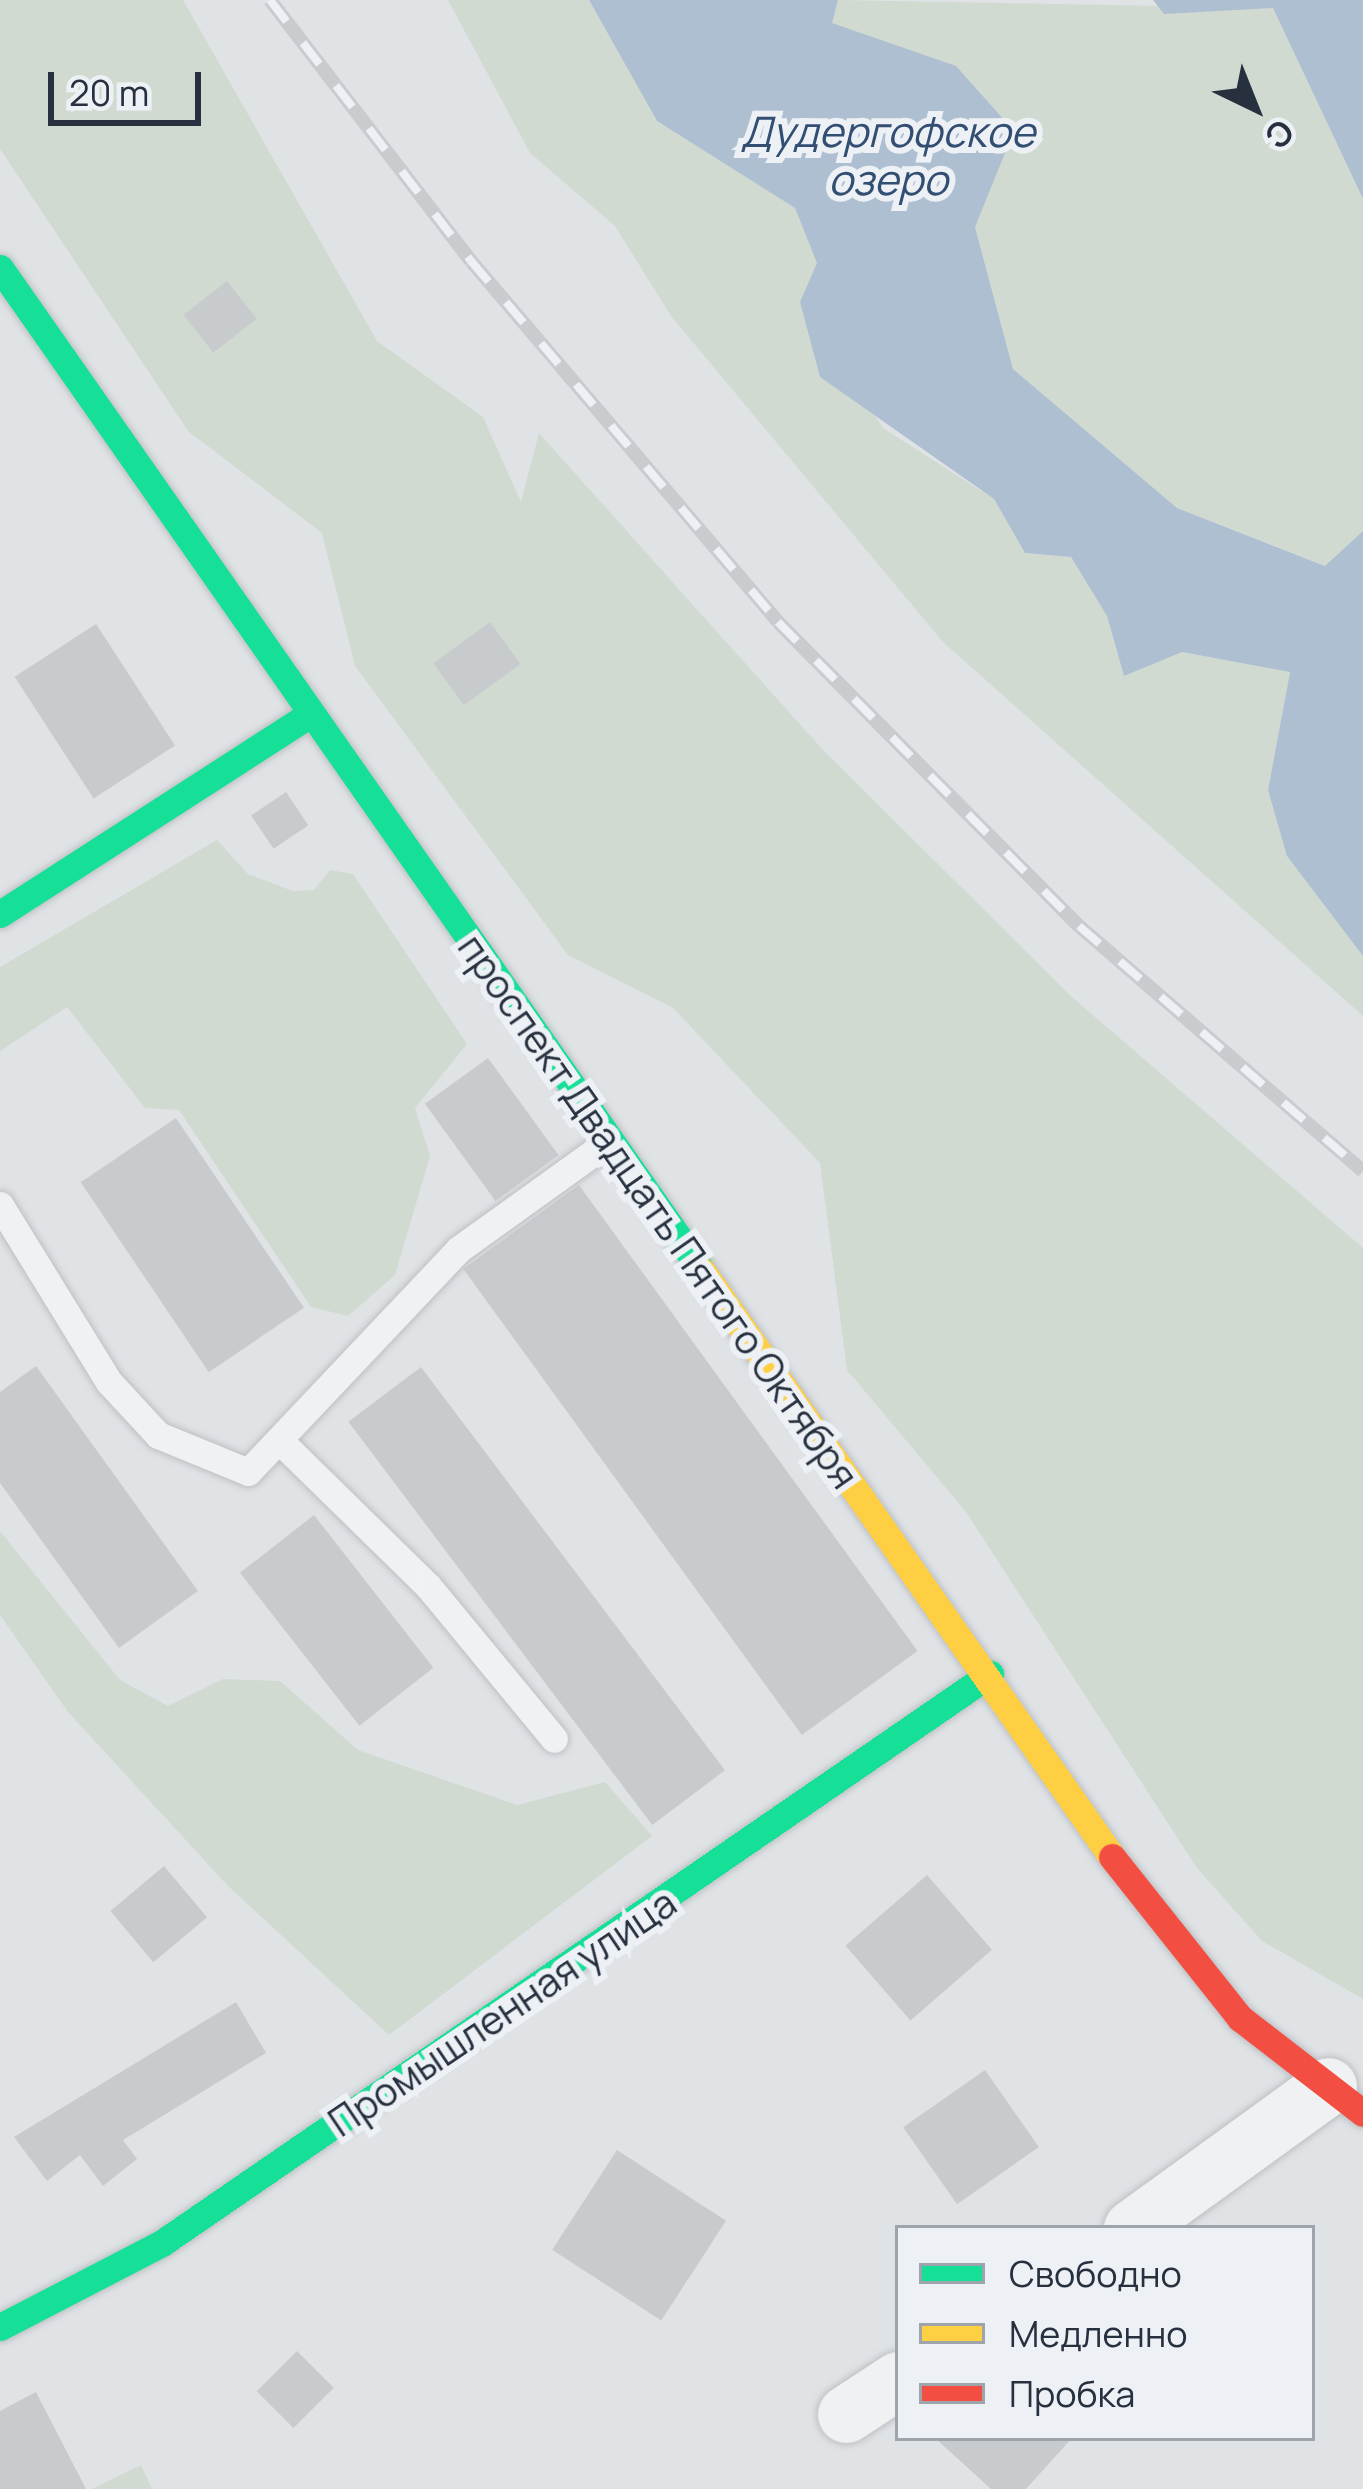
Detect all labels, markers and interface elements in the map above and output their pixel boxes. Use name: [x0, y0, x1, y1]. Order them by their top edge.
scale bar: [54, 48, 207, 122]
north arrow: [1195, 48, 1315, 168]
text: 20 m: [69, 68, 149, 117]
water label: Дудергофское озеро: [741, 106, 1035, 204]
text: С: [1256, 110, 1304, 159]
street label: проспект Двадцать Пятого Октября: [449, 925, 869, 1497]
street label: Промышленная улица: [320, 1878, 684, 2146]
legend: [895, 2225, 1315, 2441]
text: Свободно: [1009, 2249, 1182, 2298]
text: Медленно: [1009, 2309, 1187, 2358]
text: Пробка: [1009, 2369, 1135, 2418]

